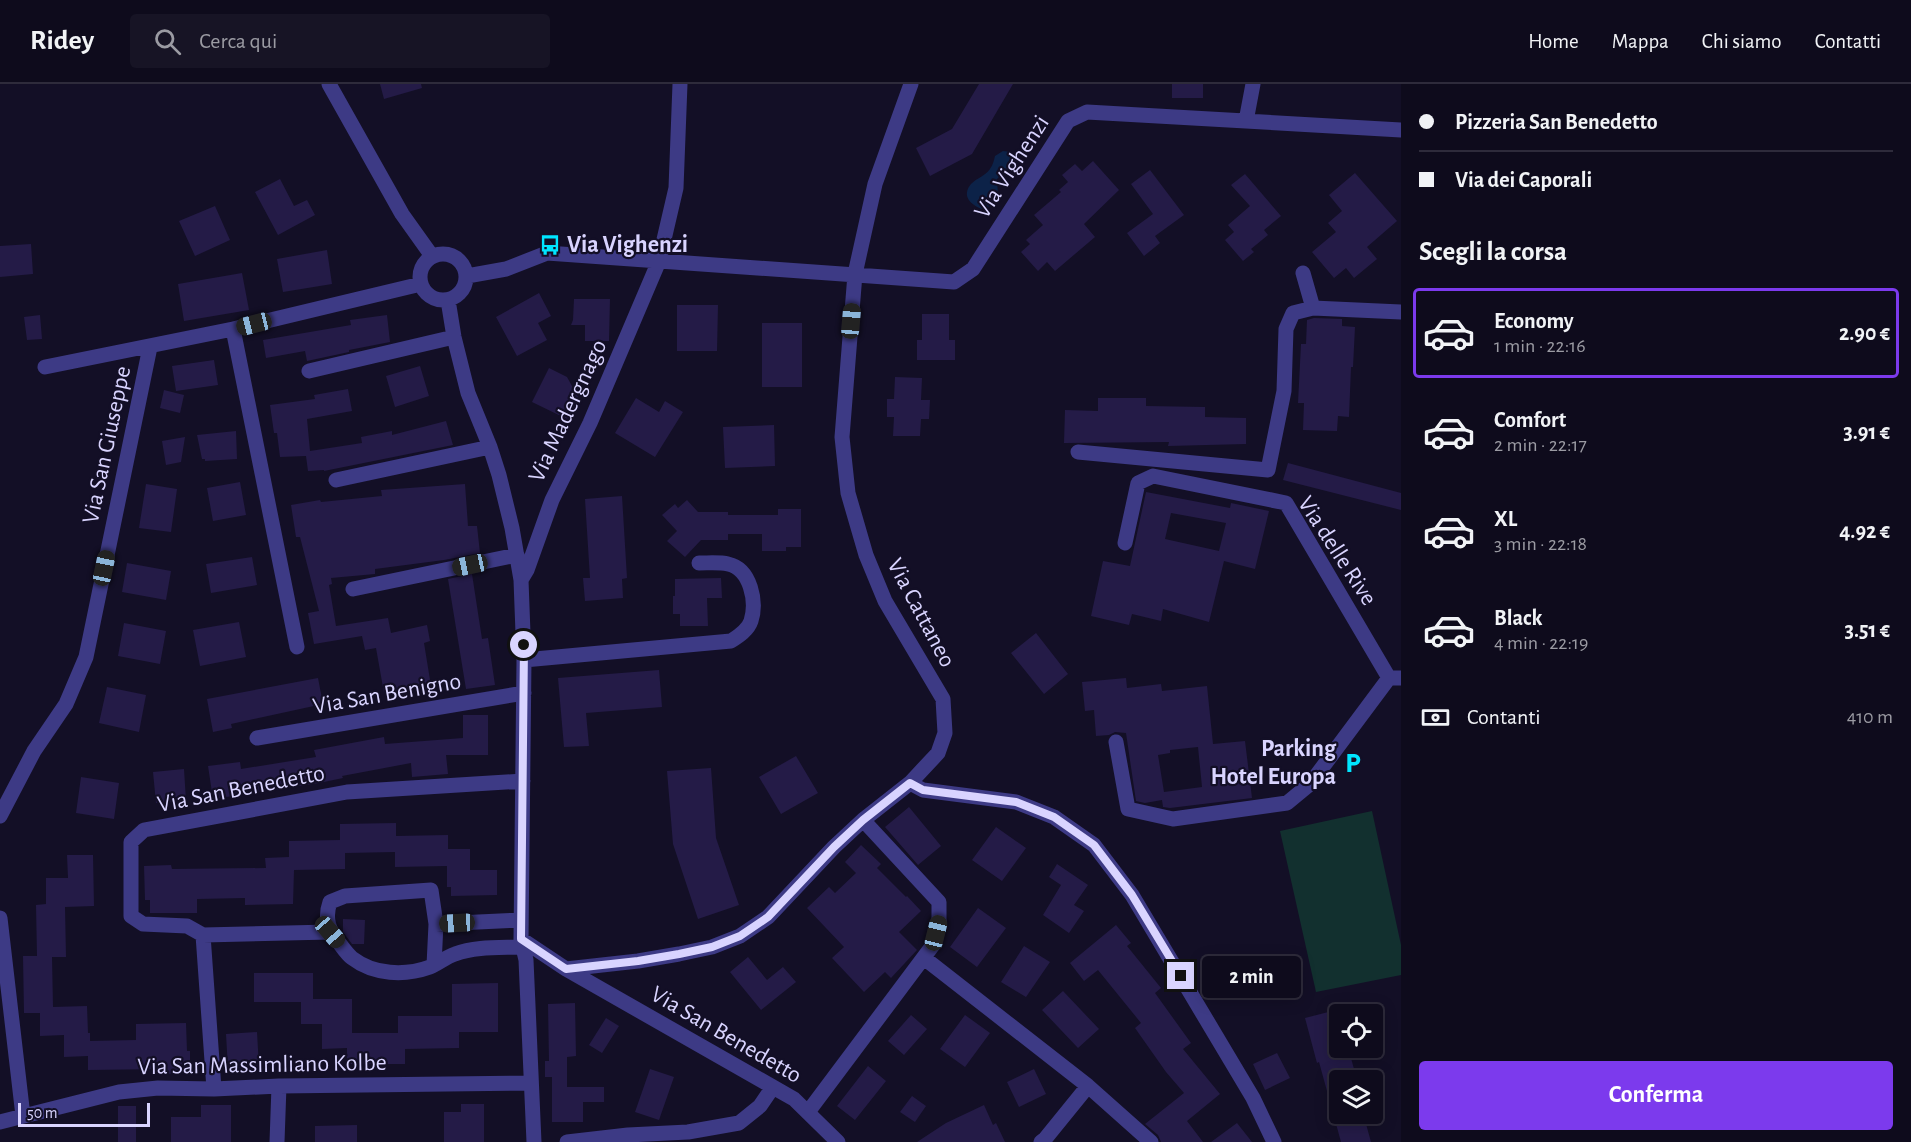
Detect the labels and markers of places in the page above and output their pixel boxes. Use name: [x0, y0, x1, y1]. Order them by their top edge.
bus stop icon: Via Vighenzi: [538, 233, 562, 257]
place label: Via Vighenzi: [567, 233, 688, 257]
place label: Parking Hotel Europa: [1210, 737, 1337, 789]
parking icon: Parking Hotel Europa: [1341, 751, 1365, 775]

